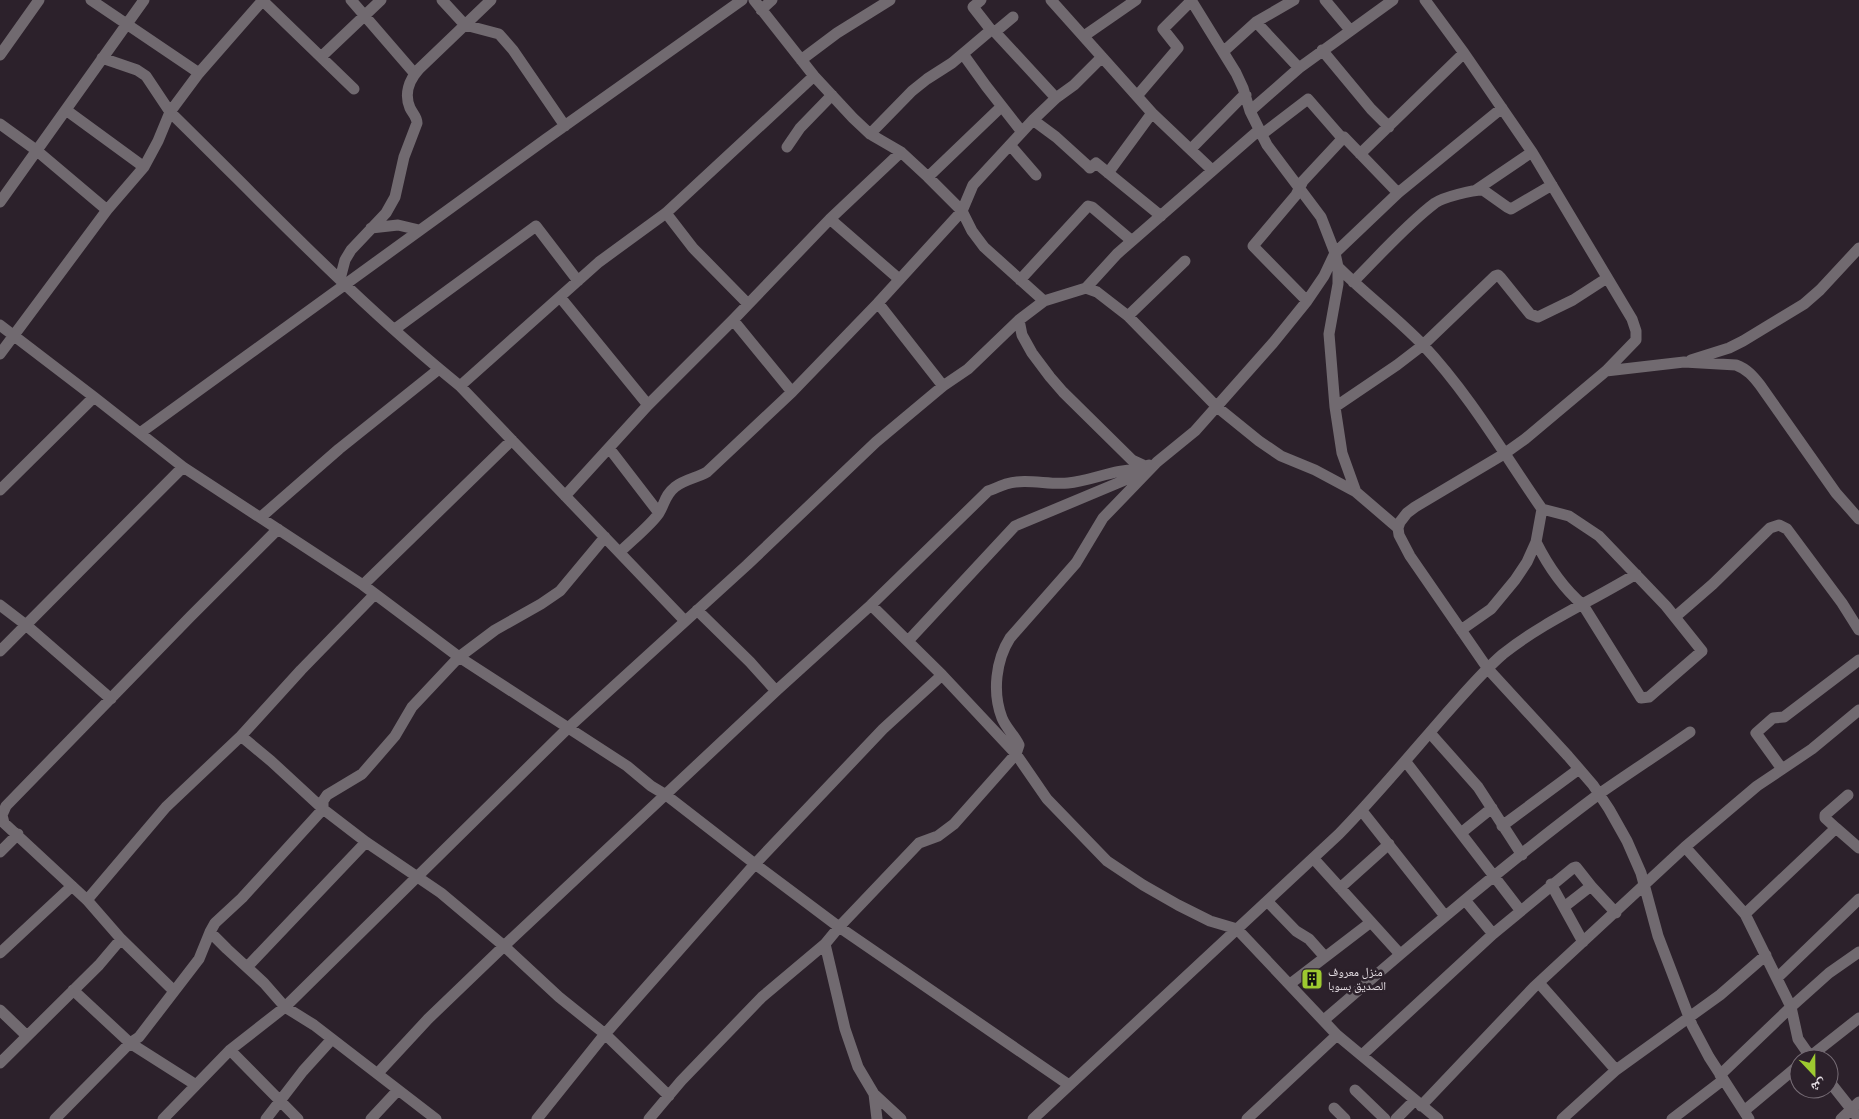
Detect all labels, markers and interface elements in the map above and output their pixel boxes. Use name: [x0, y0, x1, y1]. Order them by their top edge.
place label: منزل معروف الصديق بسوبا: [1328, 965, 1386, 993]
building icon: منزل معروف الصديق بسوبا: [1300, 967, 1324, 991]
north arrow: [1789, 1049, 1839, 1099]
text: ش: [1808, 1075, 1829, 1096]

